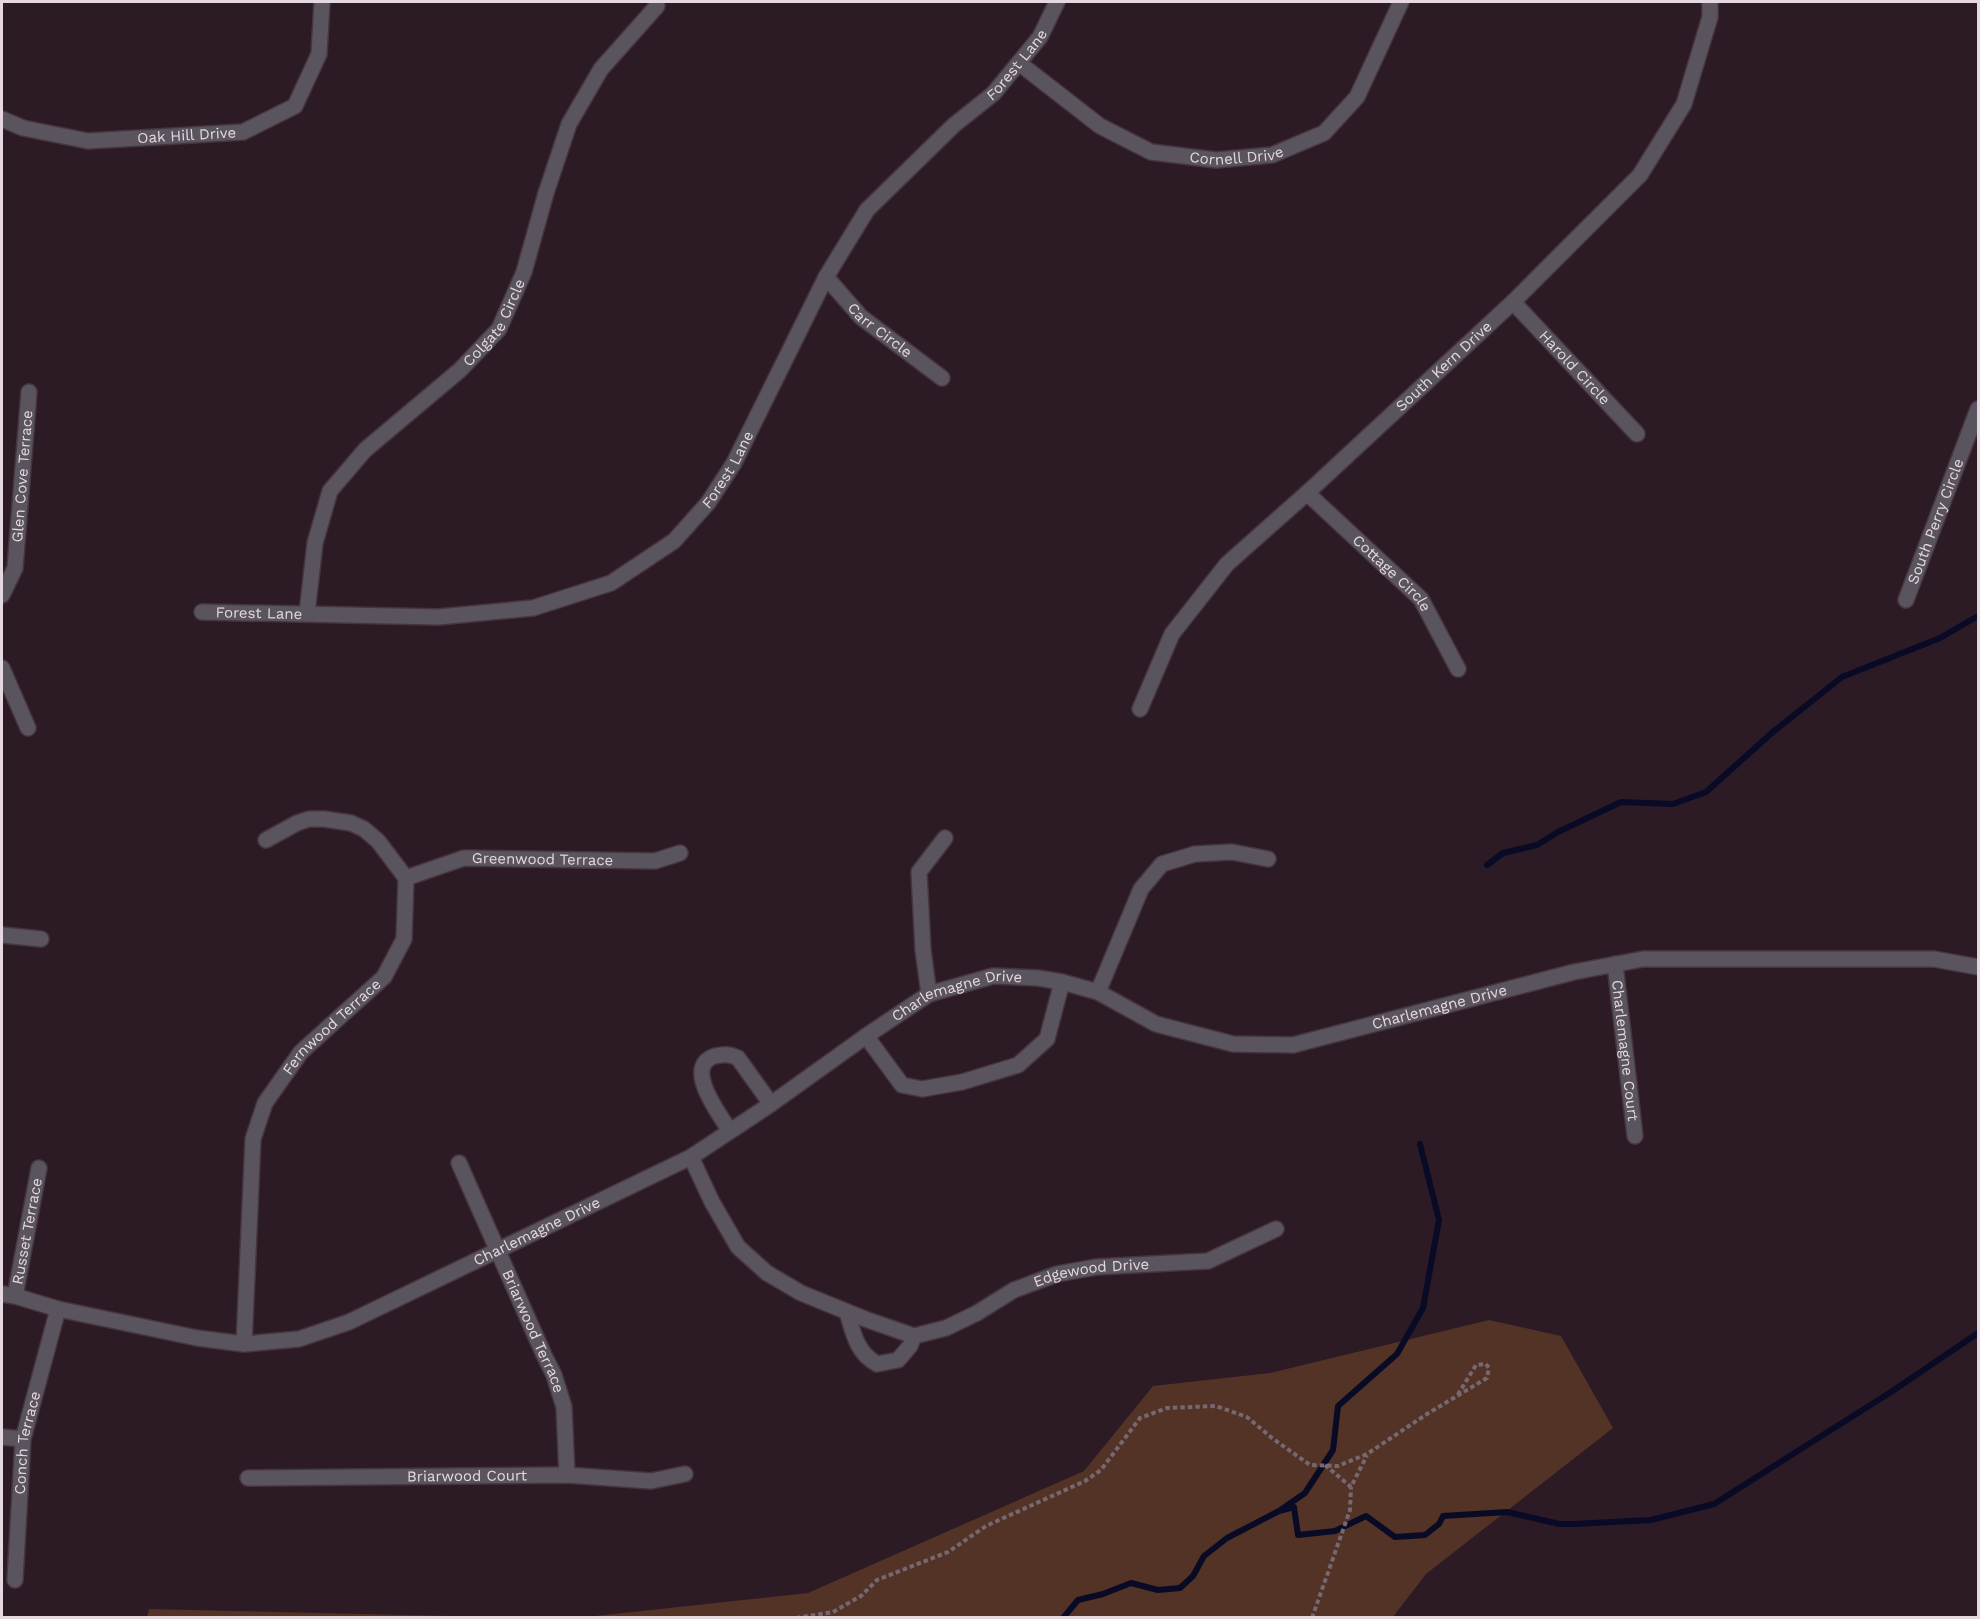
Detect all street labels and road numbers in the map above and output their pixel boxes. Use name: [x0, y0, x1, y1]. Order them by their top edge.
street label: Forest Lane: [983, 27, 1051, 105]
street label: Oak Hill Drive: [137, 123, 237, 147]
street label: Cornell Drive: [1188, 142, 1286, 169]
street label: Colgate Circle: [459, 276, 529, 370]
street label: Carr Circle: [844, 299, 916, 361]
street label: South Kern Drive: [1392, 317, 1495, 415]
street label: Harold Circle: [1535, 327, 1614, 408]
street label: Glen Cove Terrace: [8, 409, 37, 543]
street label: Forest Lane: [698, 428, 757, 512]
street label: South Perry Circle: [1904, 456, 1967, 587]
street label: Cottage Circle: [1349, 531, 1435, 615]
street label: Forest Lane: [215, 603, 302, 623]
street label: Greenwood Terrace: [472, 849, 613, 869]
street label: Charlemagne Drive: [888, 967, 1023, 1025]
street label: Fernwood Terrace: [279, 975, 385, 1078]
street label: Charlemagne Court: [1608, 979, 1642, 1123]
street label: Charlemagne Drive: [1370, 981, 1509, 1033]
street label: Russet Terrace: [8, 1176, 46, 1286]
street label: Charlemagne Drive: [470, 1193, 603, 1270]
street label: Edgewood Drive: [1031, 1255, 1150, 1291]
street label: Briarwood Terrace: [498, 1267, 568, 1395]
street label: Conch Terrace: [11, 1389, 44, 1495]
street label: Briarwood Court: [407, 1466, 528, 1486]

